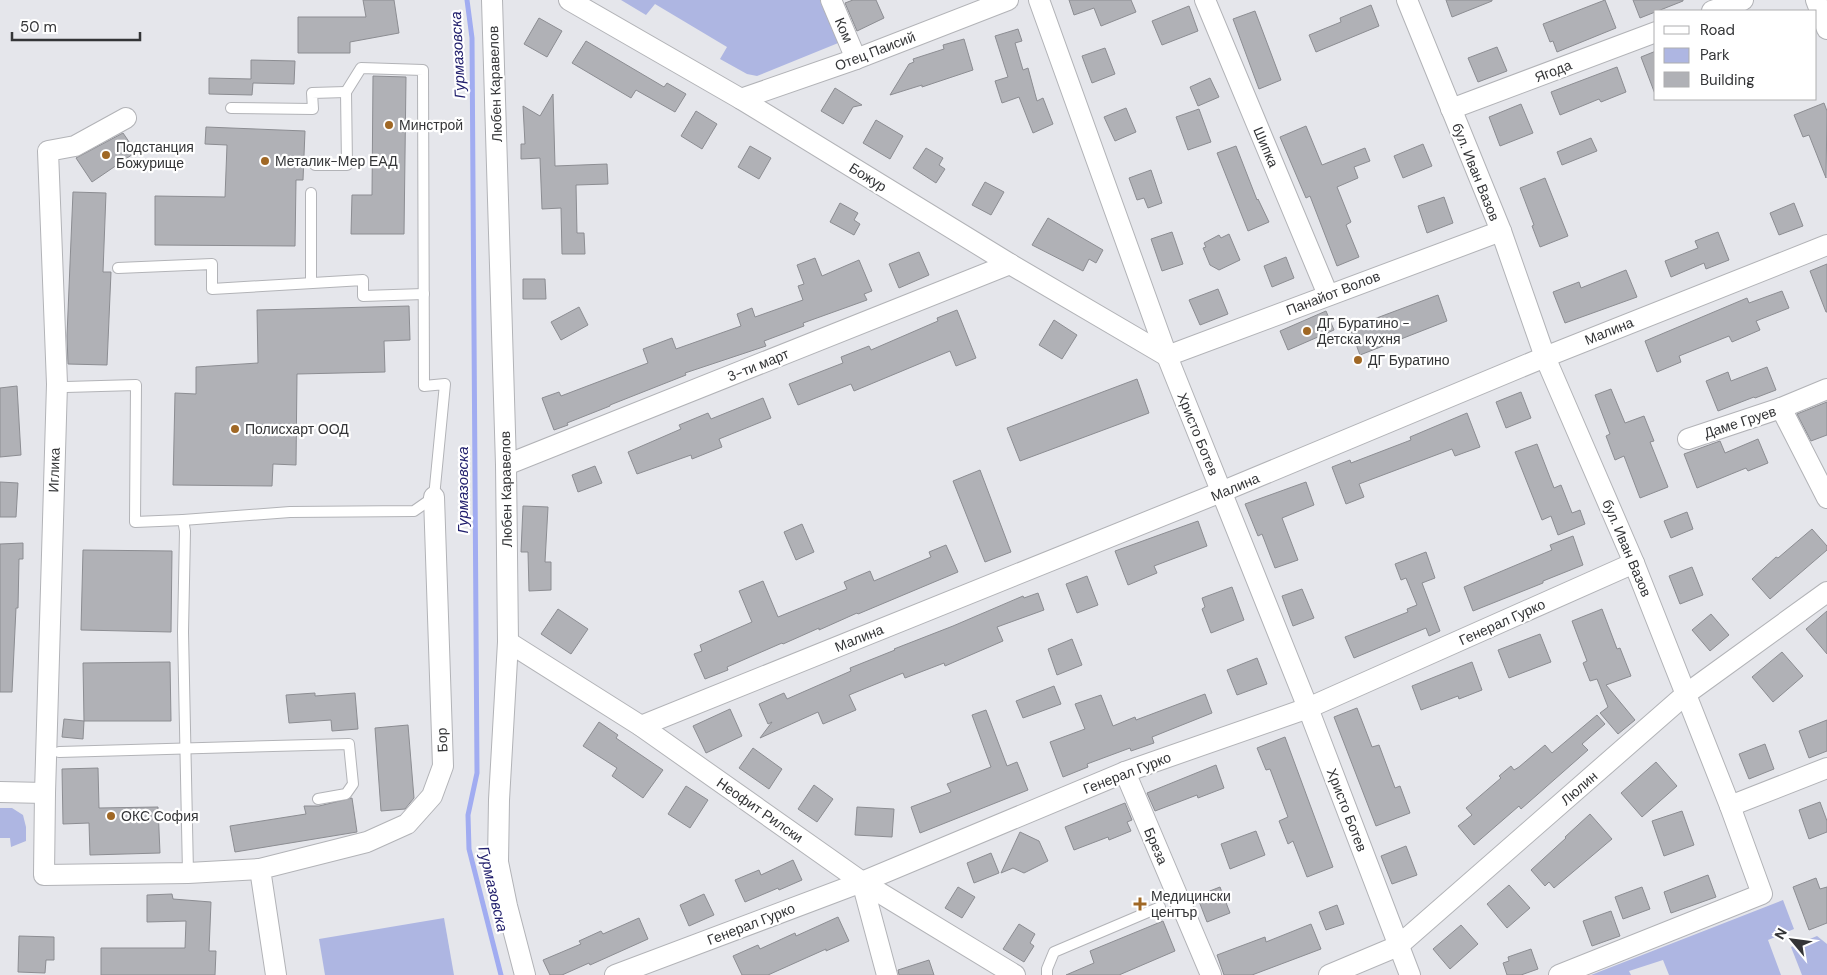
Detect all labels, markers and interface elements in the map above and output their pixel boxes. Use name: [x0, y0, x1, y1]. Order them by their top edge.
scale bar: [12, 10, 140, 42]
legend: [1654, 10, 1817, 100]
water label: Гурмазовска: [446, 11, 470, 99]
street label: Ком: [831, 15, 857, 45]
text: 50 m: [20, 17, 57, 37]
text: Road: [1700, 20, 1735, 40]
street label: Любен Каравелов: [484, 25, 506, 143]
street label: Отец Паисий: [832, 27, 918, 75]
text: Park: [1700, 45, 1730, 65]
street label: Ягода: [1532, 56, 1574, 86]
text: Building: [1700, 70, 1755, 90]
place label: Минстрой: [399, 116, 463, 134]
marker: Минстрой: [383, 119, 395, 131]
street label: бул. Иван Вазов: [1448, 120, 1504, 224]
street label: Шипка: [1249, 124, 1283, 170]
place label: Подстанция Божурище: [116, 138, 194, 172]
marker: Подстанция Божурище: [100, 149, 112, 161]
place label: Металик-Мер ЕАД: [275, 152, 398, 170]
marker: Металик-Мер ЕАД: [259, 155, 271, 167]
street label: Божур: [846, 159, 890, 196]
street label: Панайот Волов: [1283, 267, 1383, 319]
street label: Малина: [1582, 313, 1636, 349]
place label: ДГ Буратино - Детска кухня: [1317, 314, 1410, 348]
marker: ДГ Буратино - Детска кухня: [1301, 325, 1313, 337]
street label: 3-ти март: [724, 344, 792, 386]
place label: ДГ Буратино: [1368, 351, 1450, 369]
marker: ДГ Буратино: [1352, 354, 1364, 366]
street label: Христо Ботев: [1173, 390, 1223, 478]
street label: Даме Груев: [1702, 402, 1778, 442]
place label: Полисхарт ООД: [245, 420, 349, 438]
marker: Полисхарт ООД: [229, 423, 241, 435]
street label: Любен Каравелов: [496, 431, 516, 547]
water label: Гурмазовска: [453, 446, 473, 534]
street label: Иглика: [44, 447, 64, 493]
street label: Малина: [1208, 469, 1262, 505]
street label: бул. Иван Вазов: [1598, 497, 1656, 599]
street label: Генерал Гурко: [1456, 595, 1548, 649]
street label: Малина: [832, 620, 886, 656]
street label: Бор: [433, 727, 451, 753]
street label: Генерал Гурко: [1080, 748, 1174, 798]
street label: Христо Ботев: [1323, 766, 1371, 854]
street label: Люлин: [1557, 767, 1601, 809]
street label: Неофит Рилски: [713, 774, 807, 846]
place label: ОКС София: [121, 807, 199, 825]
marker: ОКС София: [105, 810, 117, 822]
street label: Бреза: [1140, 825, 1172, 867]
water label: Гурмазовска: [473, 844, 513, 934]
place label: Медицински център: [1151, 887, 1231, 921]
marker: Медицински център: [1133, 897, 1147, 911]
street label: Генерал Гурко: [704, 899, 798, 949]
north arrow: [1767, 915, 1817, 965]
text: N: [1770, 925, 1791, 943]

